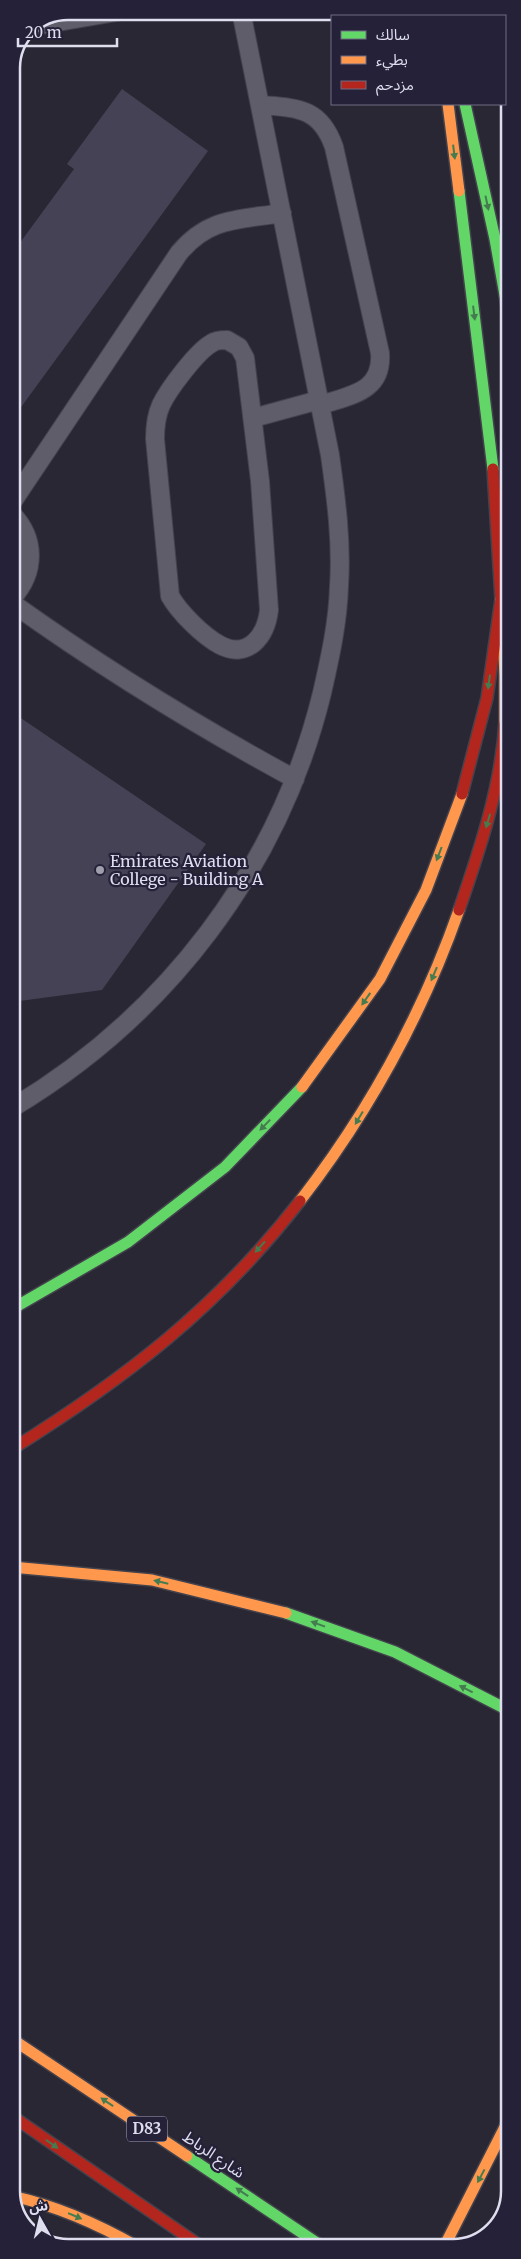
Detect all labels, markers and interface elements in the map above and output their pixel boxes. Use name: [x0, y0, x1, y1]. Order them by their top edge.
scale bar: [18, 15, 116, 47]
legend: [331, 15, 506, 105]
text: 20 m: [25, 23, 62, 42]
text: سالك: [376, 25, 410, 44]
text: بطيء: [376, 50, 408, 71]
text: مزدحم: [376, 75, 414, 96]
one-way arrow: [450, 144, 458, 160]
one-way arrow: [483, 195, 491, 210]
one-way arrow: [470, 306, 478, 322]
one-way arrow: [485, 674, 493, 690]
one-way arrow: [484, 814, 492, 829]
one-way arrow: [435, 847, 442, 862]
place label: Emirates Aviation College - Building A: [110, 851, 264, 889]
marker: Emirates Aviation College - Building A: [94, 864, 106, 876]
one-way arrow: [430, 967, 438, 981]
one-way arrow: [361, 992, 371, 1006]
one-way arrow: [354, 1111, 363, 1124]
one-way arrow: [259, 1119, 271, 1131]
one-way arrow: [255, 1240, 266, 1253]
one-way arrow: [153, 1578, 168, 1586]
one-way arrow: [310, 1620, 325, 1627]
one-way arrow: [459, 1685, 474, 1693]
one-way arrow: [100, 2097, 113, 2107]
road number: D83: [127, 2116, 167, 2142]
street label: شارع الرباط: [178, 2126, 249, 2184]
one-way arrow: [46, 2139, 59, 2149]
one-way arrow: [477, 2169, 485, 2184]
one-way arrow: [235, 2187, 248, 2197]
north arrow: [15, 2194, 65, 2244]
text: ش: [27, 2196, 49, 2216]
one-way arrow: [68, 2213, 83, 2220]

